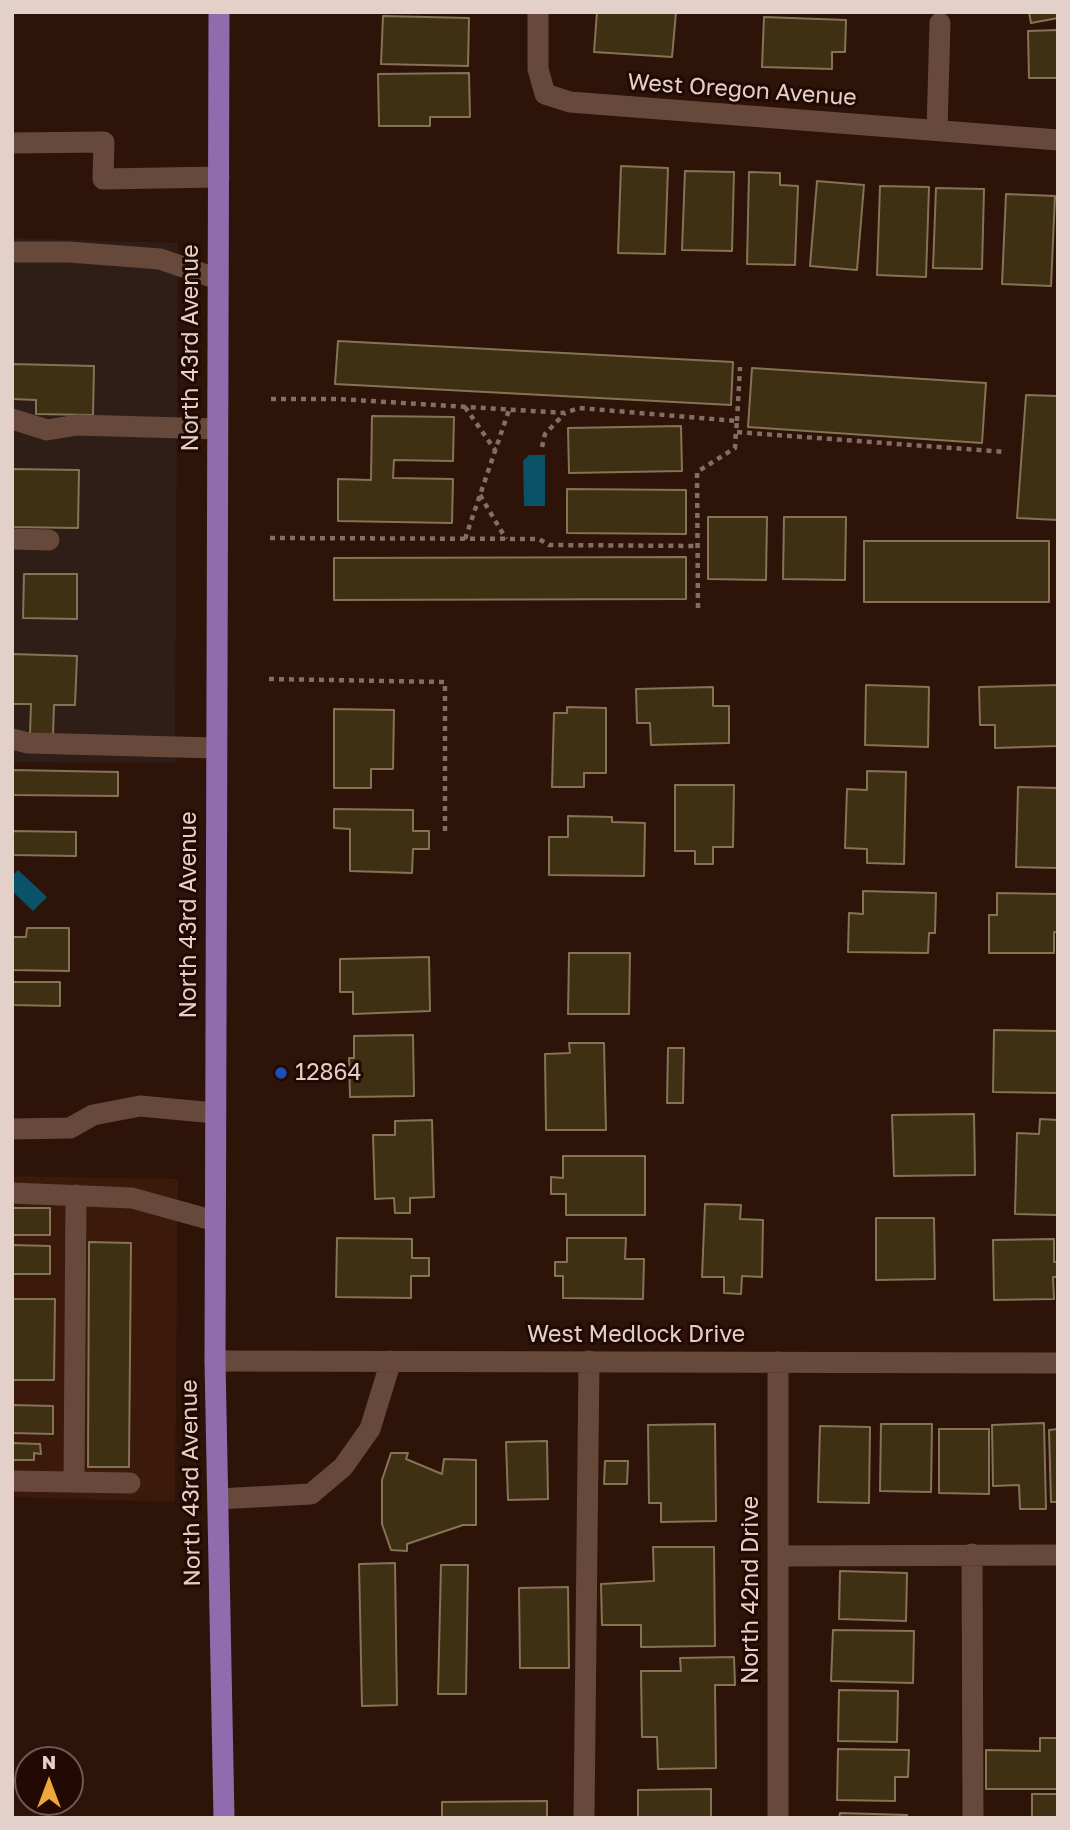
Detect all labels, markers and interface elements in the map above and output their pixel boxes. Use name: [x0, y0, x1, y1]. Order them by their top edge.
street label: West Oregon Avenue: [626, 68, 858, 112]
street label: North 43rd Avenue: [177, 244, 205, 452]
street label: North 43rd Avenue: [175, 811, 203, 1019]
place label: 12864: [295, 1059, 361, 1087]
marker: 12864: [273, 1065, 289, 1081]
street label: West Medlock Drive: [527, 1321, 745, 1349]
street label: North 43rd Avenue: [175, 1379, 207, 1587]
street label: North 42nd Drive: [737, 1496, 765, 1684]
north arrow: [14, 1746, 84, 1816]
text: N: [42, 1750, 56, 1773]

